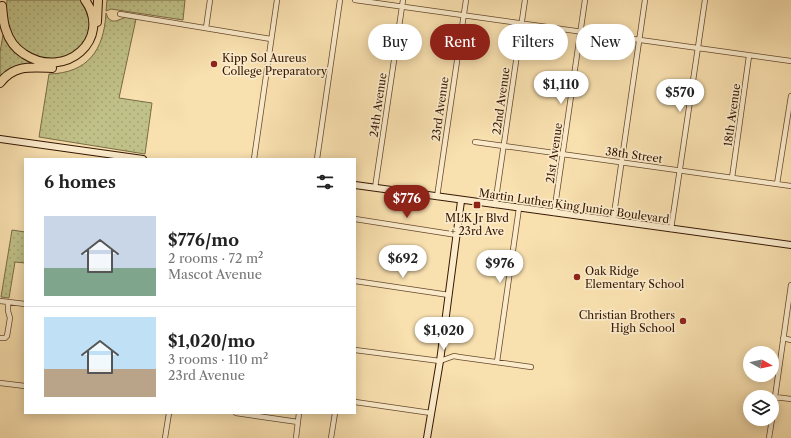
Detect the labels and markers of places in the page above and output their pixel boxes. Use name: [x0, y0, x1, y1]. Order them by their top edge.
place label: Kipp Sol Aureus College Preparatory: [222, 51, 328, 78]
marker: Kipp Sol Aureus College Preparatory: [209, 59, 219, 69]
pin: $1,110: [528, 71, 594, 105]
pin: $570: [656, 79, 704, 113]
pin: $776: [383, 185, 431, 219]
marker: MLK Jr Blvd + 23rd Ave: [472, 200, 482, 210]
place label: MLK Jr Blvd + 23rd Ave: [445, 211, 509, 238]
pin: $692: [379, 245, 427, 279]
pin: $976: [476, 250, 524, 284]
place label: Oak Ridge Elementary School: [585, 264, 685, 291]
marker: Oak Ridge Elementary School: [572, 272, 582, 282]
place label: Christian Brothers High School: [579, 308, 676, 335]
marker: Christian Brothers High School: [678, 316, 688, 326]
pin: $1,020: [411, 317, 477, 351]

